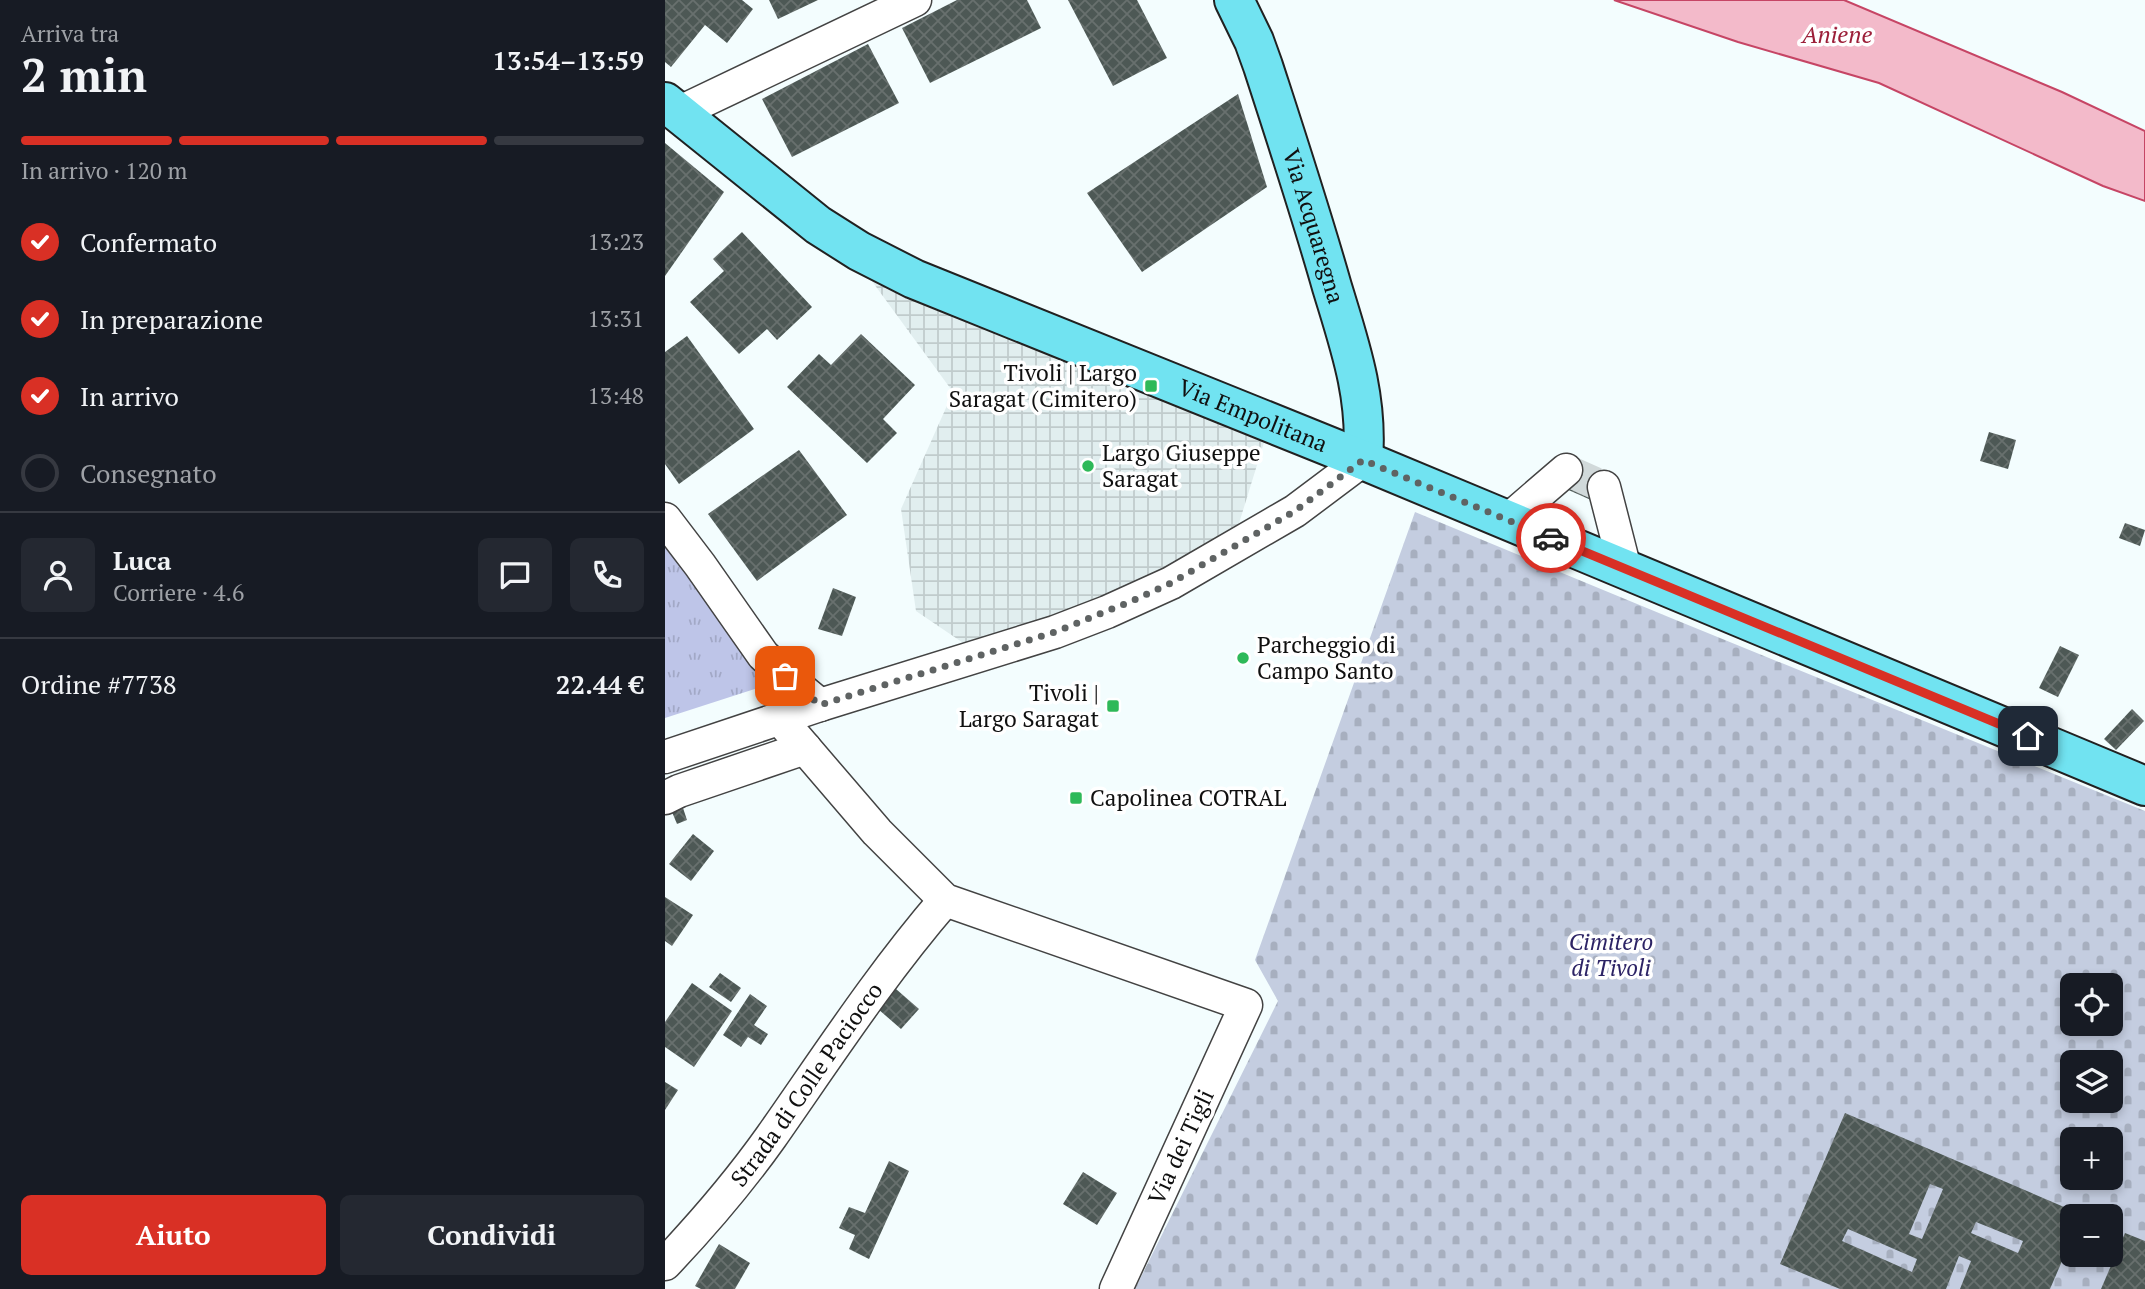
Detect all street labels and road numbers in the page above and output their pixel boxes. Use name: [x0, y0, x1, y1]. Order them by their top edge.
street label: Via Acquaregna: [1276, 145, 1352, 308]
street label: Via Empolitana: [1174, 371, 1333, 459]
street label: Strada di Colle Paciocco: [723, 976, 890, 1193]
street label: Via dei Tigli: [1140, 1084, 1221, 1209]

